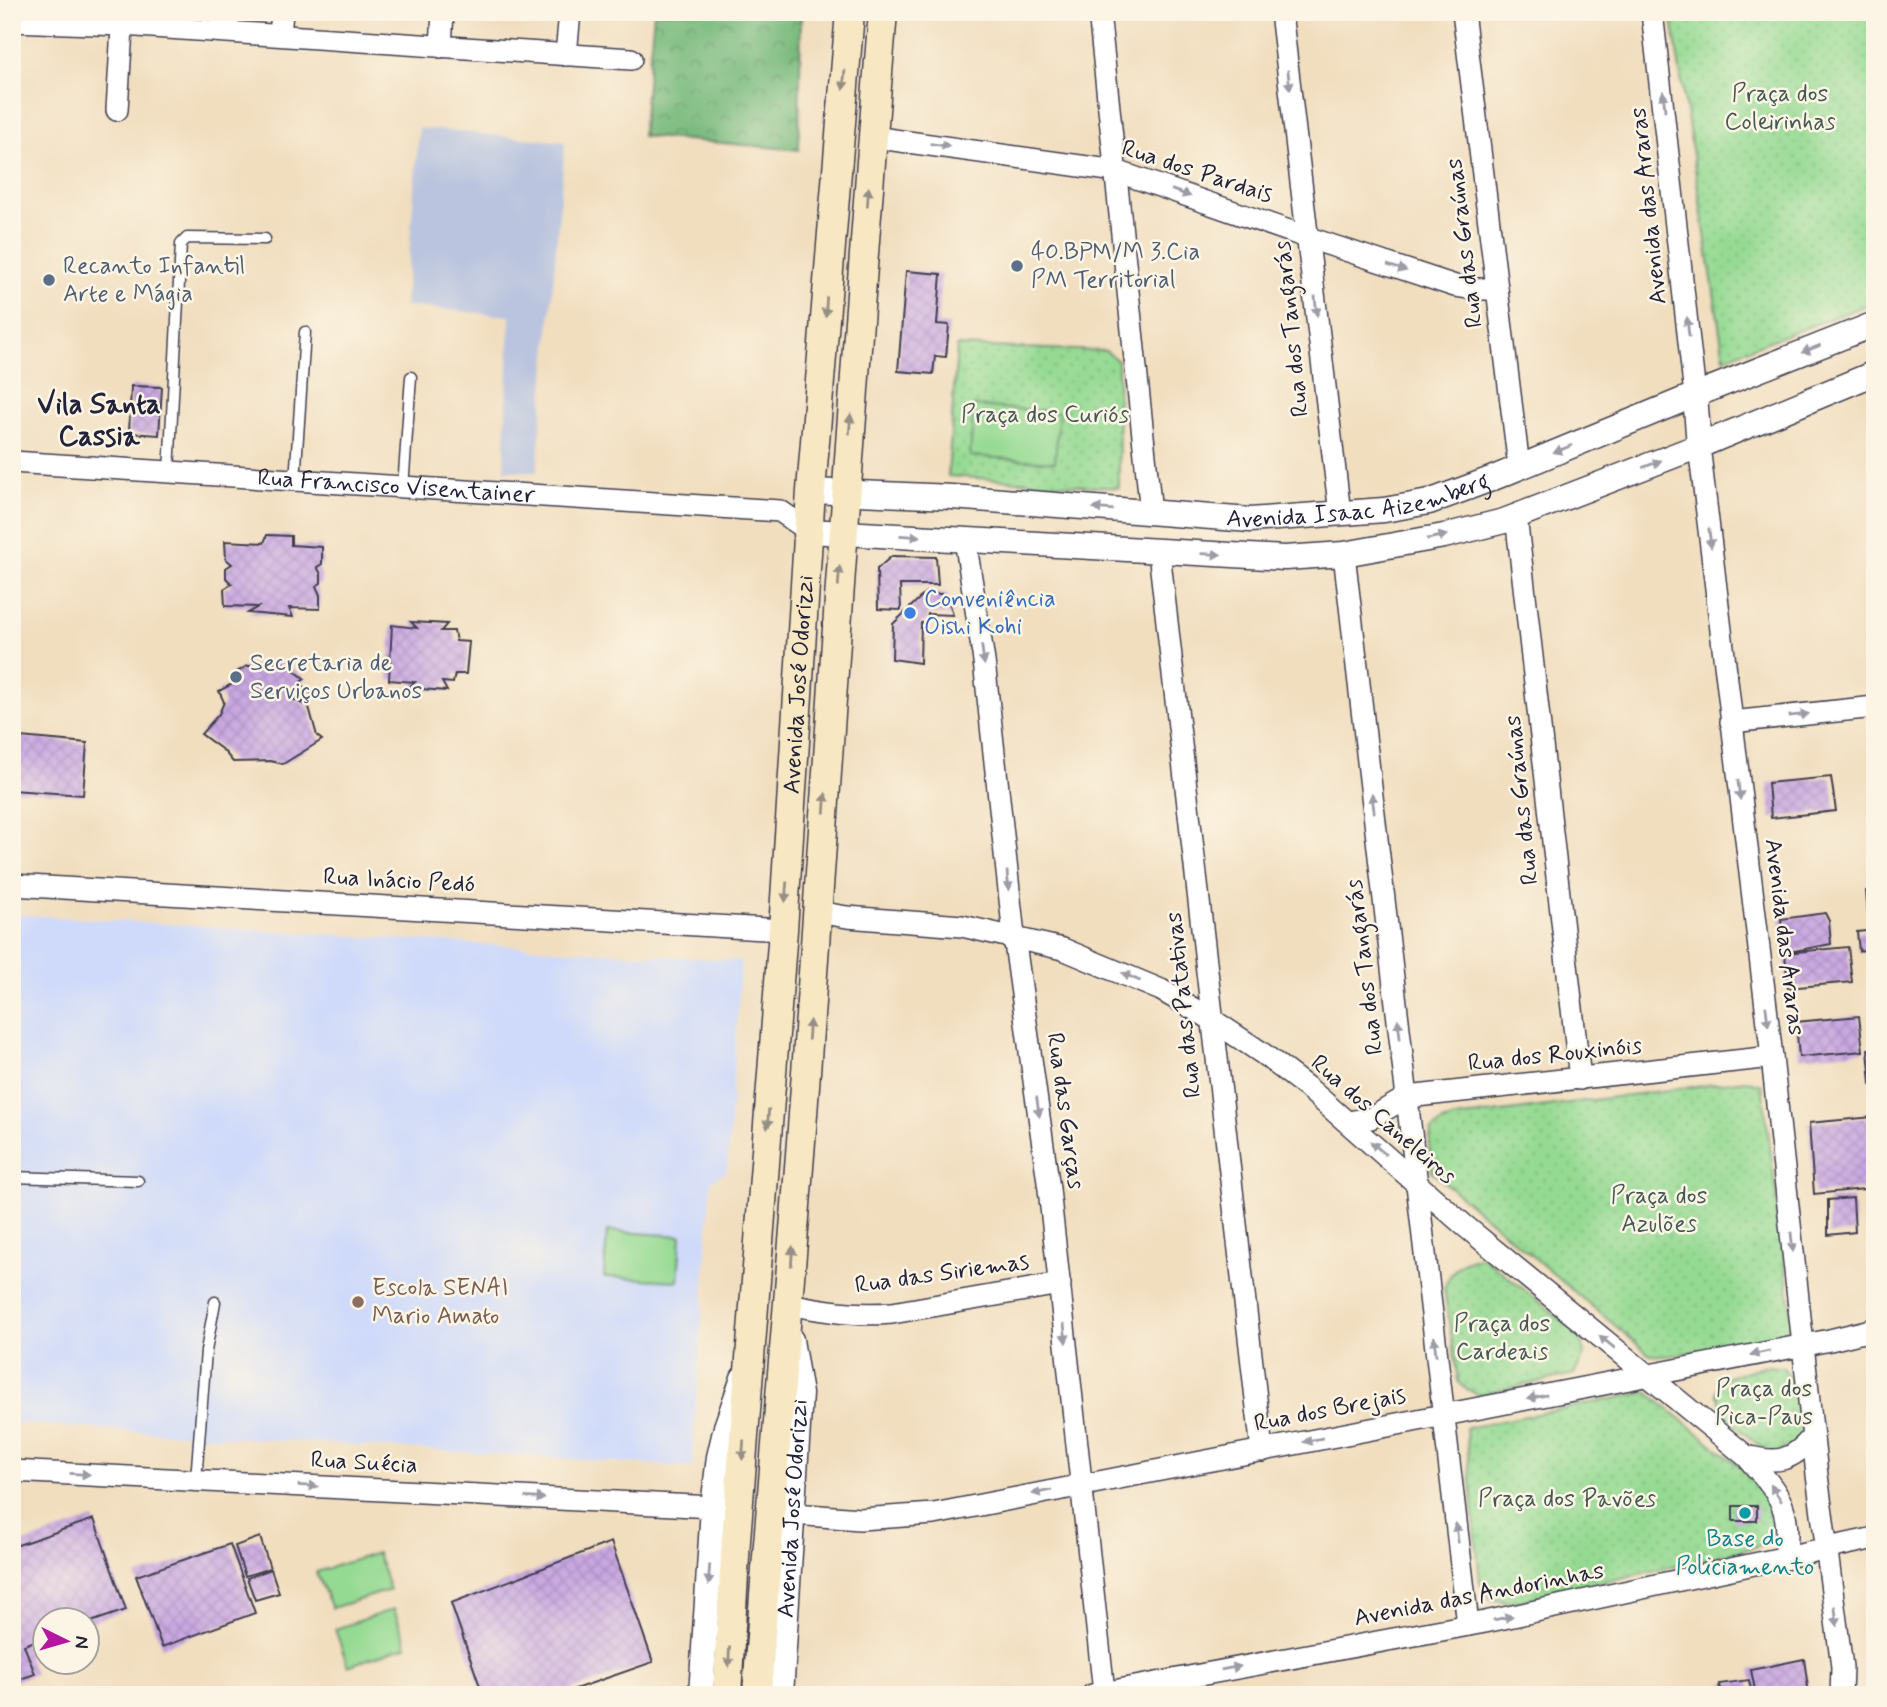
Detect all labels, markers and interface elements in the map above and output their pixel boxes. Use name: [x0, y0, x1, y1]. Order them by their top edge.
one-way arrow: [838, 69, 849, 91]
one-way arrow: [1284, 69, 1295, 91]
park label: Praça dos Coleirinhas: [1724, 79, 1836, 138]
one-way arrow: [1658, 89, 1669, 111]
street label: Avenida das Araras: [1623, 106, 1675, 306]
street label: Rua dos Pardais: [1117, 133, 1277, 211]
one-way arrow: [929, 140, 951, 151]
street label: Rua das Graúnas: [1439, 156, 1491, 330]
one-way arrow: [863, 186, 874, 208]
one-way arrow: [1170, 188, 1191, 199]
place label: 40.BPM/M 3.Cia PM Territorial: [1031, 237, 1200, 296]
street label: Rua dos Tangarás: [1267, 239, 1320, 419]
place label: Recanto Infantil Arte e Mágia: [63, 251, 245, 310]
marker: 40.BPM/M 3.Cia PM Territorial: [1009, 258, 1025, 274]
one-way arrow: [1387, 263, 1408, 273]
marker: Recanto Infantil Arte e Mágia: [41, 272, 57, 288]
one-way arrow: [1311, 295, 1322, 317]
one-way arrow: [820, 296, 831, 318]
one-way arrow: [1682, 316, 1693, 338]
one-way arrow: [1801, 343, 1822, 354]
district label: Vila Santa Cassia: [37, 387, 161, 456]
park label: Praça dos Curiós: [961, 400, 1130, 431]
one-way arrow: [845, 413, 856, 435]
one-way arrow: [1553, 443, 1574, 454]
one-way arrow: [1641, 458, 1662, 469]
street label: Rua Francisco Visentainer: [256, 462, 537, 511]
street label: Avenida Isaac Aizemberg: [1225, 465, 1495, 536]
one-way arrow: [1092, 503, 1114, 514]
one-way arrow: [1704, 527, 1715, 549]
one-way arrow: [900, 531, 922, 542]
one-way arrow: [1426, 532, 1448, 543]
one-way arrow: [1200, 548, 1222, 560]
one-way arrow: [834, 564, 845, 586]
street label: Avenida José Odorizzi: [776, 574, 821, 795]
place label: Conveniência Oishi Kohi: [924, 584, 1056, 643]
marker: Conveniência Oishi Kohi: [902, 605, 918, 621]
one-way arrow: [978, 645, 989, 667]
place label: Secretaria de Serviços Urbanos: [250, 648, 422, 707]
marker: Secretaria de Serviços Urbanos: [228, 669, 244, 685]
one-way arrow: [1788, 709, 1810, 720]
street label: Rua das Graúnas: [1498, 713, 1546, 886]
one-way arrow: [1734, 779, 1745, 801]
one-way arrow: [819, 791, 830, 813]
one-way arrow: [1367, 792, 1378, 814]
street label: Avenida das Araras: [1757, 837, 1811, 1038]
street label: Rua Inácio Pedó: [322, 862, 476, 900]
one-way arrow: [1003, 871, 1014, 893]
street label: Rua dos Tangarás: [1339, 877, 1394, 1057]
one-way arrow: [780, 881, 791, 903]
street label: Rua das Patativas: [1159, 910, 1209, 1100]
one-way arrow: [1121, 971, 1142, 982]
one-way arrow: [1762, 1005, 1773, 1027]
one-way arrow: [804, 1018, 815, 1040]
one-way arrow: [1393, 1018, 1404, 1040]
street label: Rua dos Rouxinóis: [1467, 1030, 1644, 1080]
street label: Rua das Garças: [1039, 1031, 1091, 1192]
street label: Rua dos Caneleiros: [1304, 1048, 1463, 1192]
one-way arrow: [1032, 1096, 1043, 1118]
one-way arrow: [762, 1108, 773, 1130]
one-way arrow: [1369, 1140, 1386, 1156]
park label: Praça dos Azulões: [1611, 1181, 1708, 1240]
one-way arrow: [1787, 1231, 1798, 1253]
one-way arrow: [787, 1245, 798, 1267]
street label: Rua das Siriemas: [853, 1246, 1031, 1302]
place label: Escola SENAI Mario Amato: [372, 1273, 509, 1332]
marker: Escola SENAI Mario Amato: [350, 1294, 366, 1310]
park label: Praça dos Cardeais: [1454, 1309, 1551, 1368]
one-way arrow: [1060, 1322, 1071, 1344]
one-way arrow: [1430, 1335, 1441, 1357]
one-way arrow: [1598, 1335, 1616, 1350]
one-way arrow: [1749, 1348, 1771, 1359]
park label: Praça dos Pica-Paus: [1715, 1374, 1813, 1433]
street label: Rua dos Brejais: [1252, 1380, 1408, 1440]
one-way arrow: [1526, 1391, 1548, 1402]
street label: Avenida José Odorizzi: [770, 1398, 815, 1619]
one-way arrow: [1302, 1435, 1324, 1446]
one-way arrow: [737, 1440, 748, 1462]
street label: Rua Suécia: [310, 1445, 418, 1481]
one-way arrow: [70, 1469, 92, 1480]
one-way arrow: [297, 1481, 319, 1492]
park label: Praça dos Pavões: [1478, 1484, 1656, 1515]
one-way arrow: [1769, 1484, 1782, 1503]
one-way arrow: [1031, 1487, 1053, 1498]
one-way arrow: [524, 1492, 546, 1503]
marker: Base do Policiamento: [1737, 1505, 1753, 1521]
one-way arrow: [1451, 1521, 1462, 1543]
place label: Base do Policiamento: [1676, 1524, 1814, 1583]
street label: Avenida das Andorinhas: [1351, 1555, 1607, 1634]
one-way arrow: [703, 1564, 714, 1586]
one-way arrow: [1830, 1605, 1841, 1627]
north arrow: [32, 1606, 102, 1676]
one-way arrow: [1492, 1613, 1514, 1624]
text: N: [68, 1635, 94, 1650]
one-way arrow: [724, 1646, 735, 1668]
one-way arrow: [1220, 1662, 1242, 1673]

